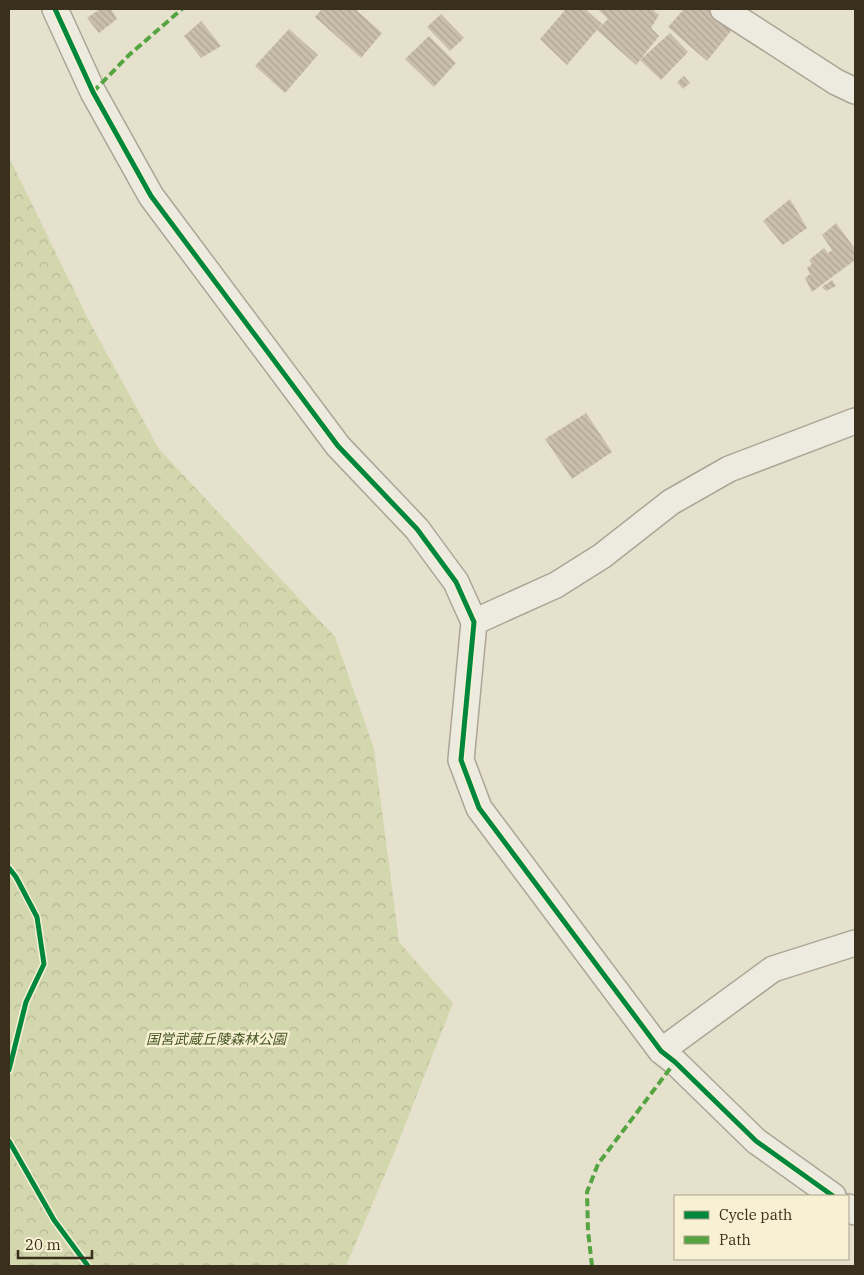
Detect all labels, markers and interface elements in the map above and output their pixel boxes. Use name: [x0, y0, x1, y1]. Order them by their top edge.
park label: 国営武蔵丘陵森林公園: [146, 1030, 288, 1048]
legend: [674, 1195, 849, 1260]
text: Cycle path: [719, 1205, 792, 1224]
scale bar: [18, 1228, 91, 1260]
text: Path: [719, 1230, 751, 1249]
text: 20 m: [25, 1235, 61, 1254]

